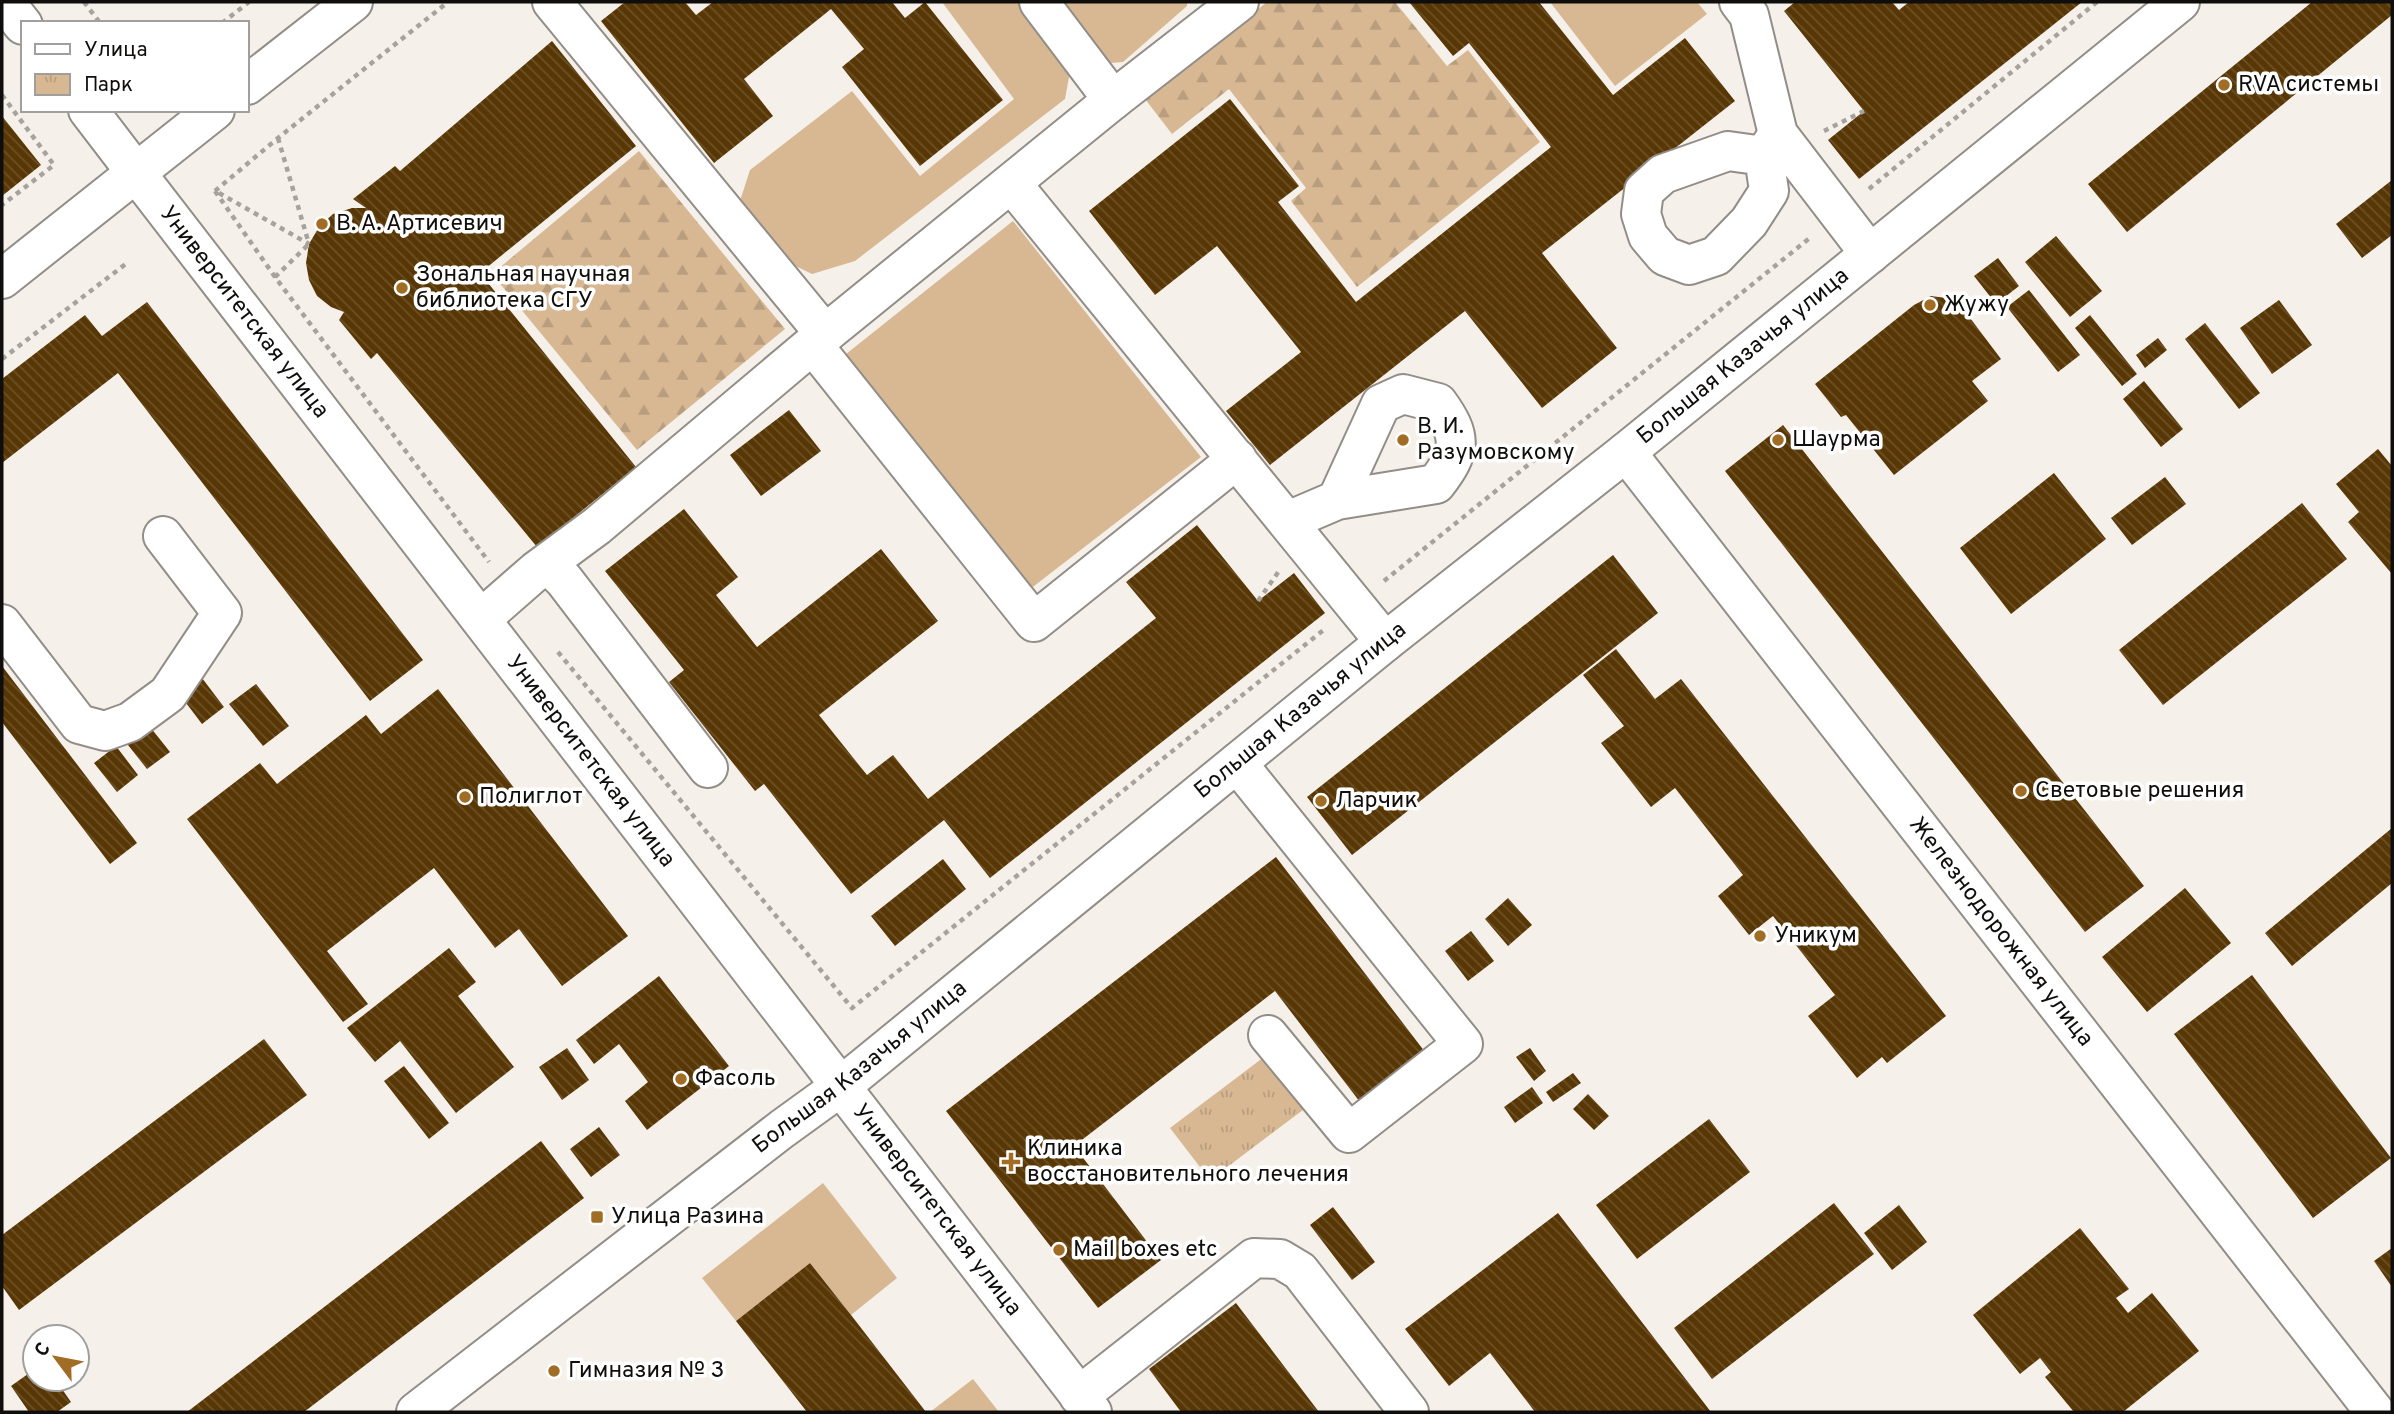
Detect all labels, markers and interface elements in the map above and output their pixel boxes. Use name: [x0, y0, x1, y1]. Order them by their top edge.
legend: [21, 21, 248, 112]
text: Улица: [84, 37, 148, 64]
place label: RVA системы: [2238, 71, 2379, 100]
text: Парк: [84, 72, 133, 99]
marker: RVA системы: [2216, 77, 2232, 93]
street label: Университетская улица: [153, 201, 335, 425]
place label: В. А. Артисевич: [336, 210, 503, 239]
marker: В. А. Артисевич: [314, 216, 330, 232]
place label: Зональная научная библиотека СГУ: [416, 261, 630, 316]
street label: Большая Казачья улица: [1631, 262, 1855, 451]
marker: Зональная научная библиотека СГУ: [394, 280, 410, 296]
place label: Жужу: [1944, 291, 2009, 320]
marker: Жужу: [1922, 297, 1938, 313]
place label: В. И. Разумовскому: [1417, 413, 1575, 468]
place label: Шаурма: [1792, 426, 1881, 455]
marker: В. И. Разумовскому: [1395, 432, 1411, 448]
marker: Шаурма: [1770, 432, 1786, 448]
street label: Большая Казачья улица: [1189, 616, 1413, 806]
street label: Университетская улица: [499, 650, 681, 873]
place label: Световые решения: [2035, 777, 2244, 806]
place label: Полиглот: [479, 783, 583, 812]
marker: Световые решения: [2013, 783, 2029, 799]
place label: Ларчик: [1335, 787, 1418, 816]
marker: Полиглот: [457, 789, 473, 805]
marker: Ларчик: [1313, 793, 1329, 809]
street label: Железнодорожная улица: [1902, 811, 2099, 1053]
place label: Уникум: [1774, 922, 1857, 951]
marker: Уникум: [1752, 928, 1768, 944]
street label: Большая Казачья улица: [747, 974, 973, 1161]
place label: Фасоль: [695, 1065, 776, 1094]
marker: Фасоль: [673, 1071, 689, 1087]
street label: Университетская улица: [846, 1098, 1028, 1322]
place label: Клиника восстановительного лечения: [1027, 1135, 1349, 1190]
marker: Клиника восстановительного лечения: [1001, 1152, 1021, 1172]
place label: Улица Разина: [611, 1203, 764, 1232]
marker: Улица Разина: [589, 1209, 605, 1225]
place label: Mail boxes etc: [1073, 1236, 1217, 1265]
marker: Mail boxes etc: [1051, 1242, 1067, 1258]
north arrow: [21, 1323, 91, 1393]
text: С: [30, 1339, 57, 1362]
place label: Гимназия № 3: [568, 1357, 724, 1386]
marker: Гимназия № 3: [546, 1363, 562, 1379]

